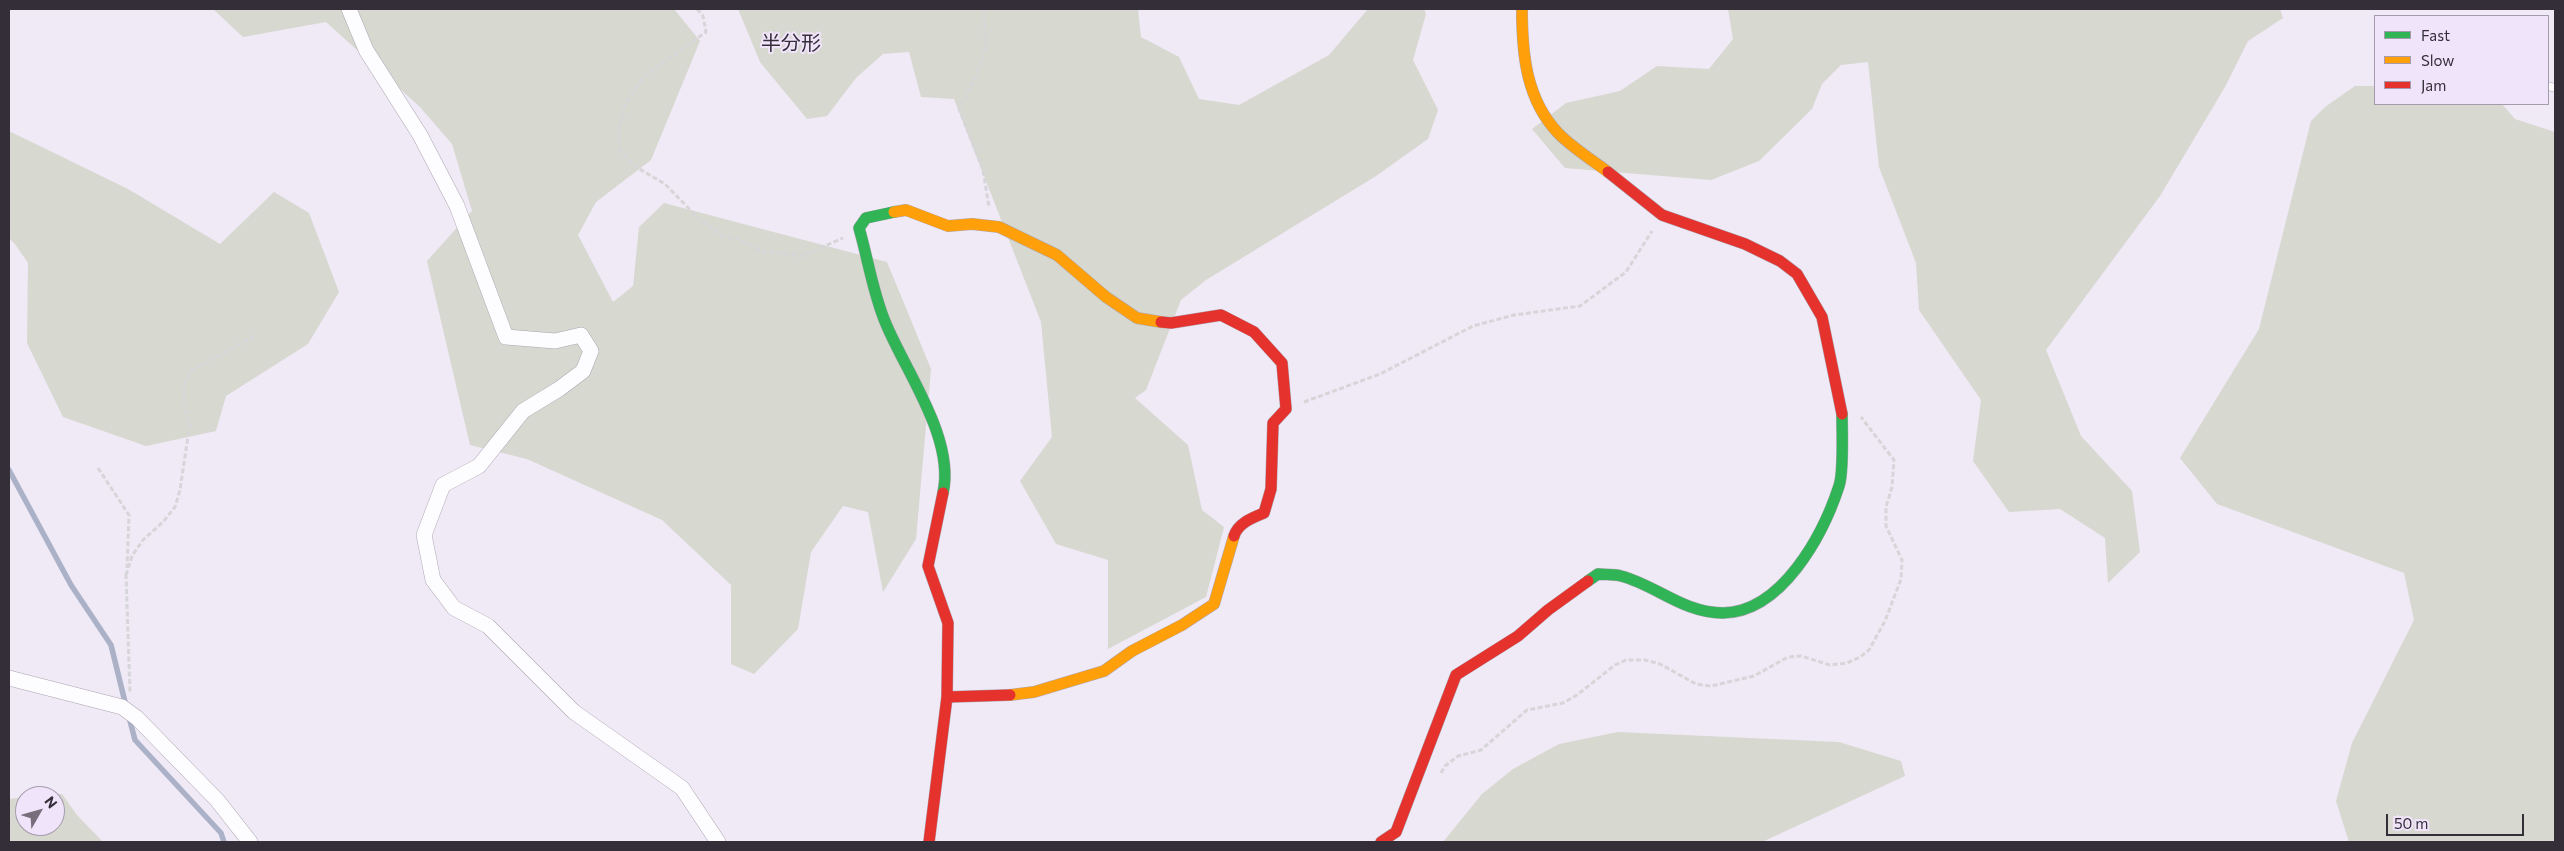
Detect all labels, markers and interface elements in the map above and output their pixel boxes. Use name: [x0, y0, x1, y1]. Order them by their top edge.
legend: [2374, 15, 2549, 105]
text: Fast: [2421, 26, 2450, 44]
district label: 半分形: [761, 31, 821, 55]
text: Slow: [2421, 51, 2454, 69]
text: Jam: [2421, 76, 2446, 94]
north arrow: [15, 786, 65, 836]
text: N: [41, 793, 61, 811]
scale bar: [2389, 804, 2526, 836]
text: 50 m: [2394, 814, 2428, 832]

